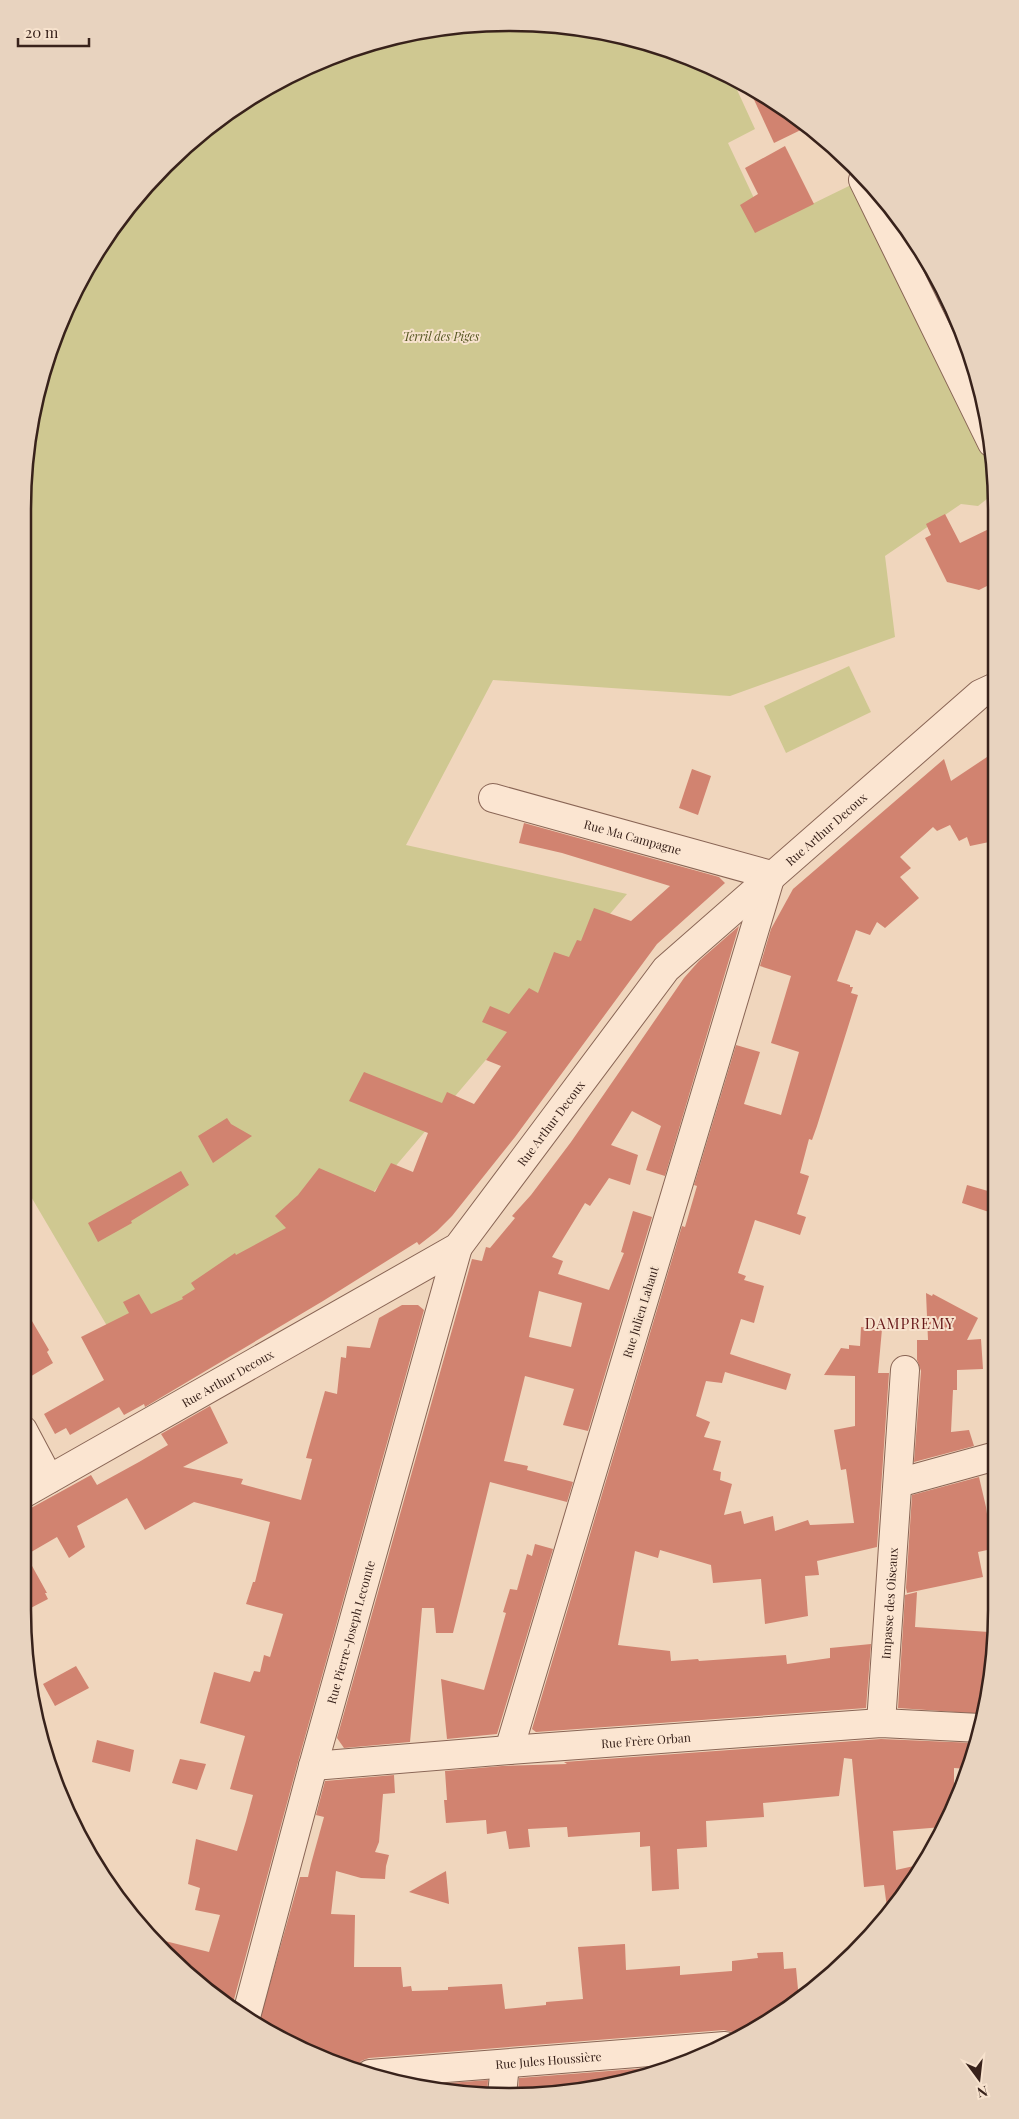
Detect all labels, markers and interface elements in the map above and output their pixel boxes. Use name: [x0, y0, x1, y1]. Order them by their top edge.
scale bar: [18, 15, 89, 47]
text: 20 m: [25, 22, 59, 42]
park label: Terril des Piges: [403, 328, 480, 344]
street label: Rue Arthur Decoux: [782, 788, 871, 869]
street label: Rue Ma Campagne: [582, 816, 683, 858]
street label: Rue Arthur Decoux: [513, 1076, 588, 1169]
street label: Rue Julien Lahaut: [618, 1264, 662, 1360]
district label: DAMPREMY: [865, 1313, 955, 1333]
street label: Rue Arthur Decoux: [179, 1345, 277, 1410]
street label: Impasse des Oiseaux: [877, 1546, 901, 1660]
street label: Rue Pierre-Joseph Lecomte: [323, 1558, 378, 1706]
street label: Rue Frère Orban: [601, 1729, 691, 1751]
street label: Rue Jules Houssière: [495, 2048, 602, 2072]
north arrow: [954, 2054, 1004, 2104]
text: N: [975, 2082, 990, 2103]

